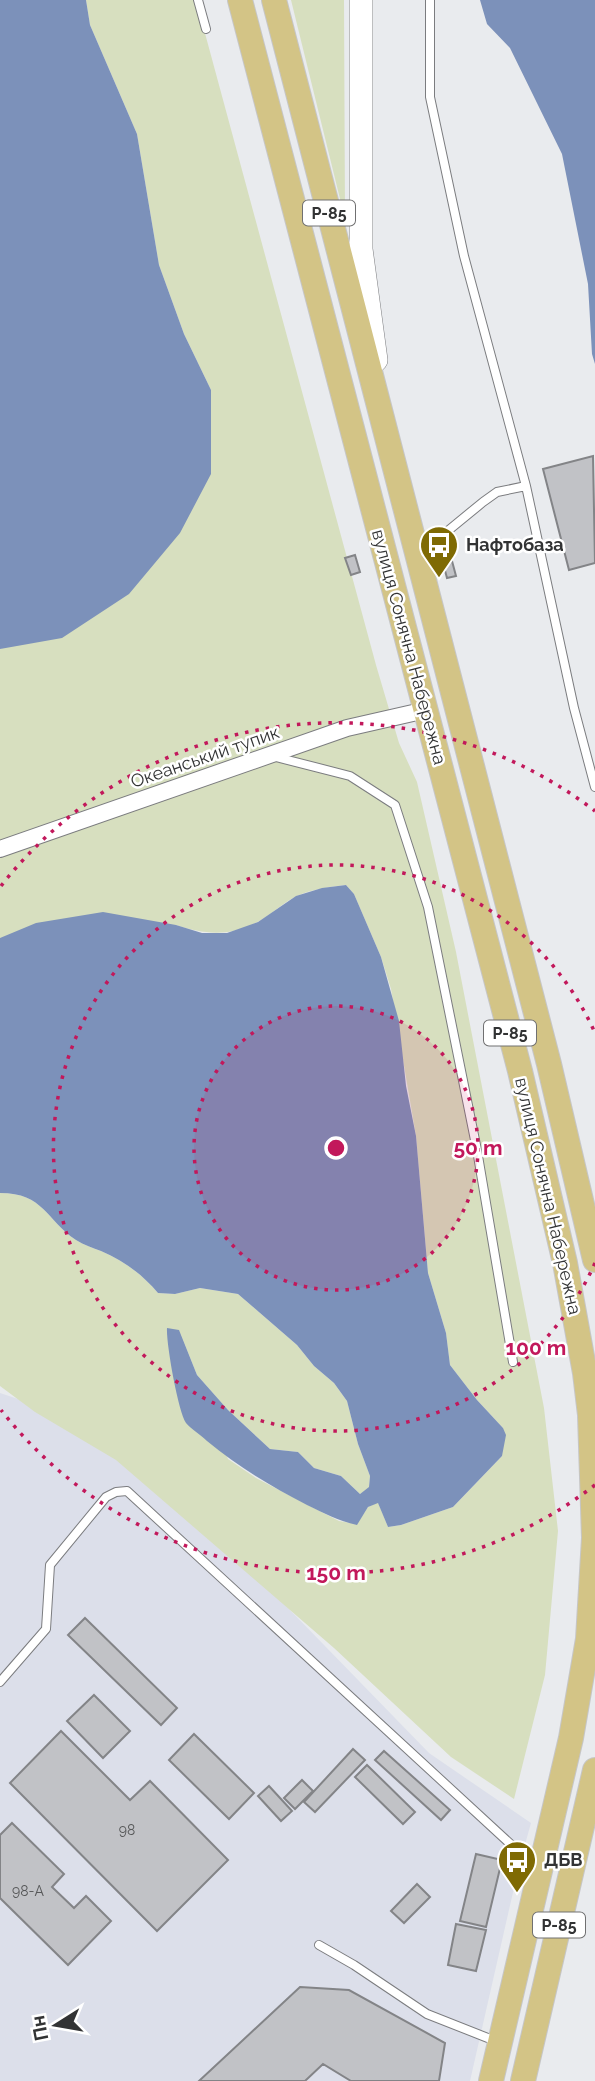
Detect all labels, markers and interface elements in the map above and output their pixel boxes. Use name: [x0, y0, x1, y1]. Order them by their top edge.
road number: Р-85: [303, 200, 355, 226]
bus stop icon: Нафтобаза: [418, 524, 460, 579]
street label: вулиця Сонячна Набережна: [368, 527, 451, 767]
place label: Нафтобаза: [466, 534, 564, 555]
street label: Океанський тупик: [128, 721, 282, 792]
road number: Р-85: [484, 1021, 536, 1046]
street label: вулиця Сонячна Набережна: [511, 1075, 586, 1316]
text: 50 m: [453, 1135, 503, 1160]
centre of rings: [324, 1136, 348, 1160]
text: 100 m: [506, 1335, 566, 1360]
text: 150 m: [306, 1560, 366, 1585]
house number: 98: [119, 1822, 135, 1838]
bus stop icon: ДБВ: [496, 1839, 538, 1894]
place label: ДБВ: [544, 1849, 582, 1870]
house number: 98-А: [12, 1883, 44, 1899]
road number: Р-85: [533, 1912, 585, 1938]
north arrow: [21, 1990, 91, 2060]
text: Пн: [26, 2014, 53, 2043]

